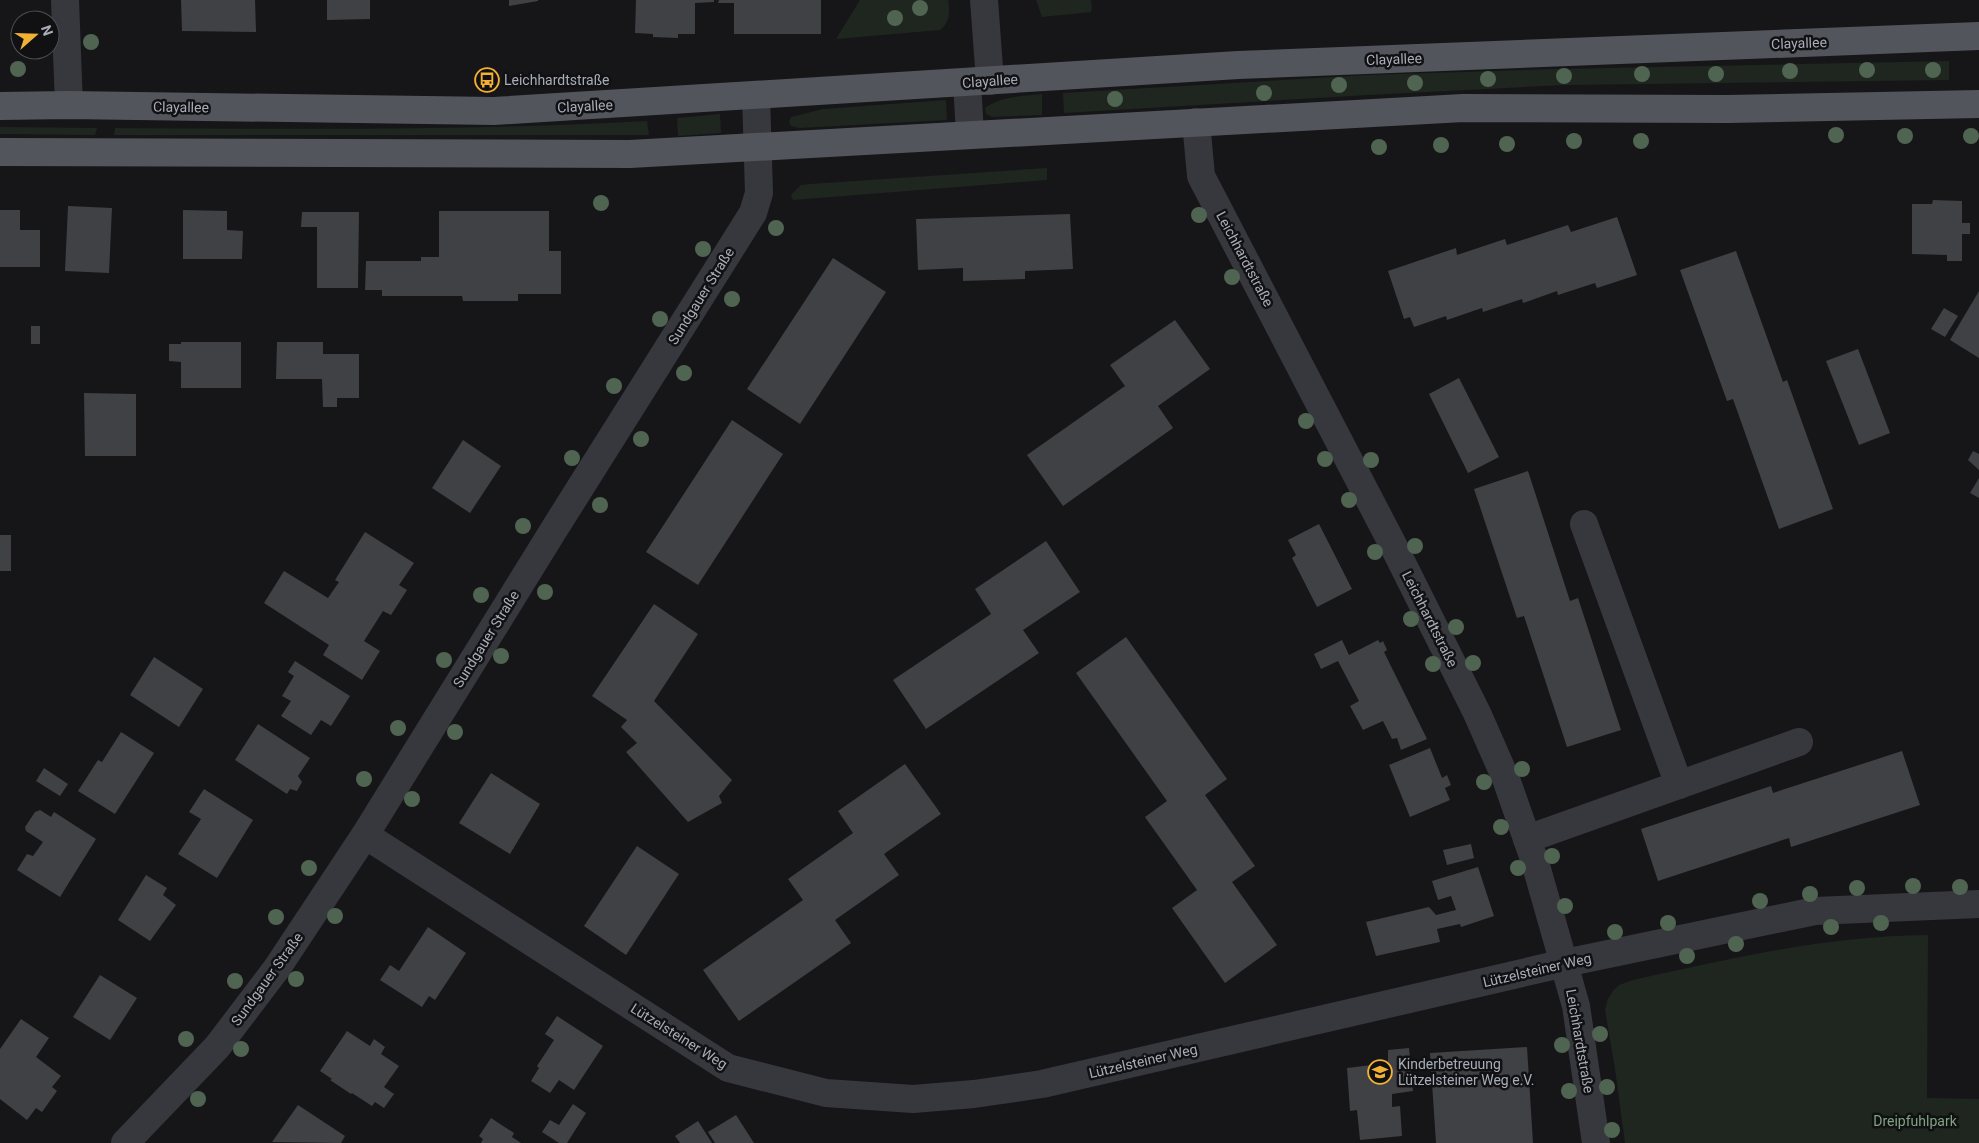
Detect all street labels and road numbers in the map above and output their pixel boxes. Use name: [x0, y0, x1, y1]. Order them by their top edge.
street label: Clayallee: [1771, 34, 1827, 52]
street label: Clayallee: [1366, 50, 1422, 68]
street label: Clayallee: [962, 71, 1018, 91]
street label: Clayallee: [557, 97, 613, 115]
street label: Clayallee: [153, 99, 209, 115]
street label: Leichhardtstraße: [1213, 209, 1277, 309]
street label: Sundgauer Straße: [665, 245, 737, 347]
street label: Leichhardtstraße: [1399, 568, 1461, 670]
street label: Sundgauer Straße: [450, 588, 522, 690]
street label: Sundgauer Straße: [228, 929, 306, 1029]
street label: Lützelsteiner Weg: [1481, 950, 1593, 990]
street label: Leichhardtstraße: [1563, 988, 1597, 1094]
street label: Lützelsteiner Weg: [628, 1000, 730, 1072]
street label: Lützelsteiner Weg: [1087, 1041, 1199, 1081]

